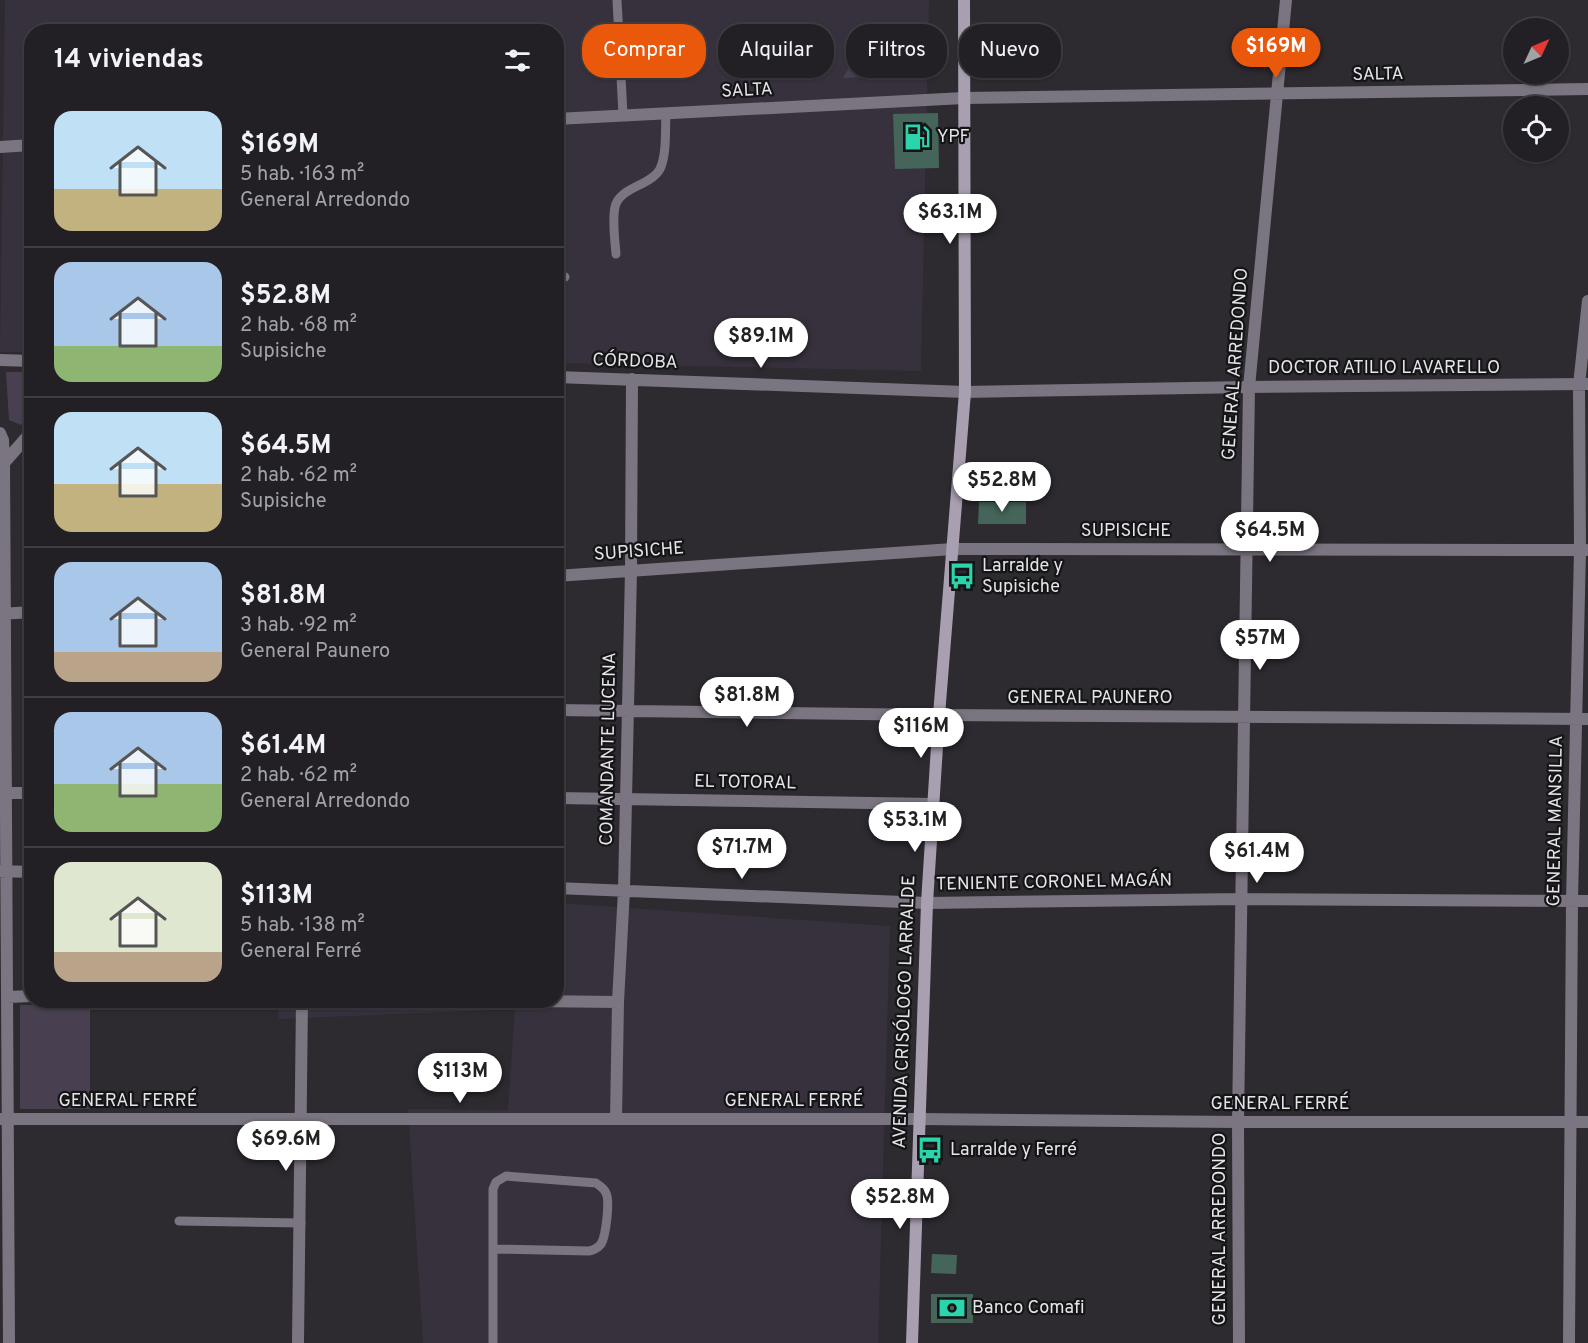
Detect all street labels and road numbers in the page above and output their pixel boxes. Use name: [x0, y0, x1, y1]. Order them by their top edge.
street label: SALTA: [1352, 63, 1404, 87]
street label: SALTA: [721, 78, 773, 104]
street label: GENERAL ARREDONDO: [1218, 267, 1254, 461]
street label: CÓRDOBA: [592, 347, 678, 375]
street label: DOCTOR ATILIO LAVARELLO: [1268, 357, 1500, 380]
street label: SUPISICHE: [1081, 520, 1171, 543]
street label: SUPISICHE: [593, 537, 685, 567]
street label: COMANDANTE LUCENA: [596, 652, 622, 846]
street label: GENERAL PAUNERO: [1007, 687, 1173, 710]
street label: GENERAL MANSILLA: [1543, 735, 1569, 907]
street label: EL TOTORAL: [694, 771, 796, 795]
street label: TENIENTE CORONEL MAGÁN: [936, 867, 1172, 897]
street label: AVENIDA CRISÓLOGO LARRALDE: [887, 875, 921, 1149]
street label: GENERAL FERRÉ: [58, 1088, 198, 1113]
street label: GENERAL FERRÉ: [724, 1088, 864, 1113]
street label: GENERAL FERRÉ: [1210, 1091, 1350, 1116]
street label: GENERAL ARREDONDO: [1209, 1133, 1232, 1325]

